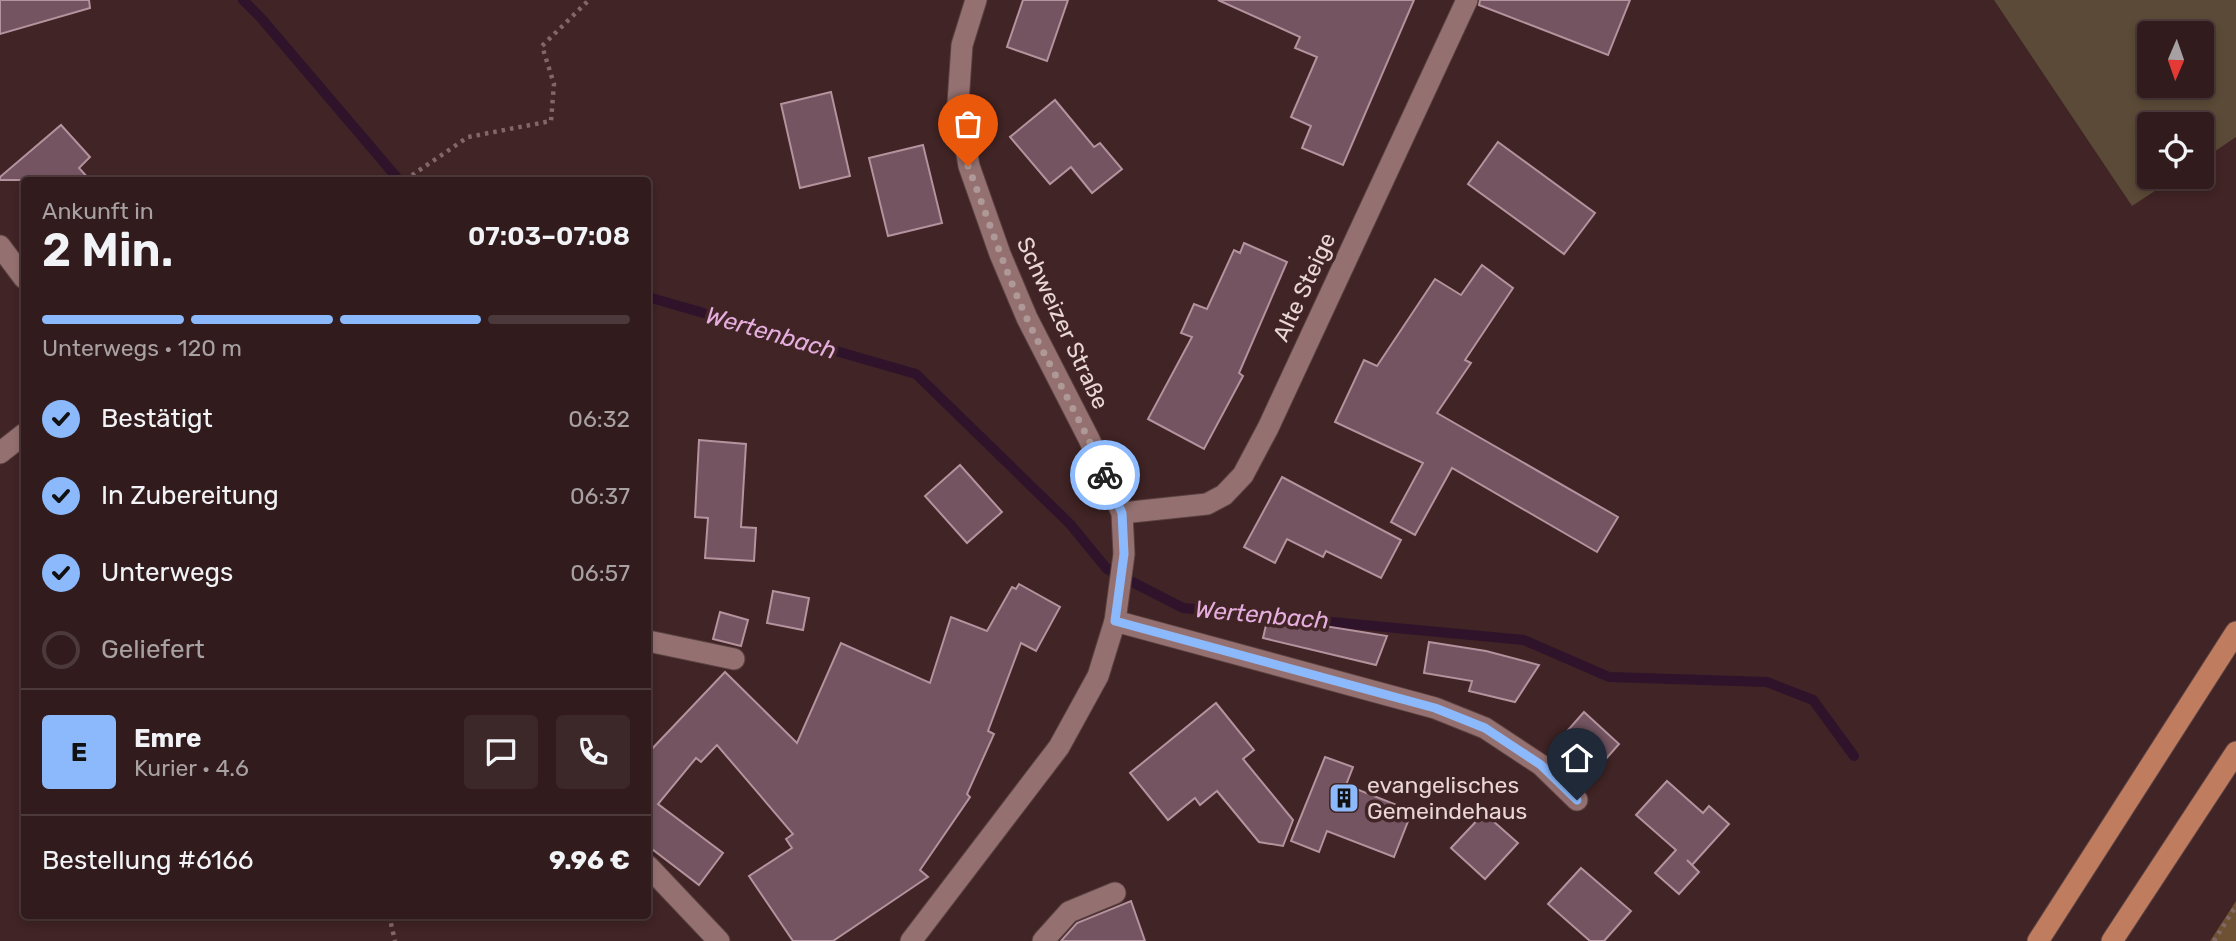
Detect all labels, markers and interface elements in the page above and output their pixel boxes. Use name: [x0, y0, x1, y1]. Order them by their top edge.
north arrow: [2137, 21, 2214, 98]
map controls: [2137, 21, 2214, 189]
pin: [938, 94, 998, 166]
icon: bag: [949, 105, 987, 143]
button: locate: [2137, 112, 2214, 189]
text: Ankunft in: [42, 197, 154, 225]
text: 07:03–07:08: [468, 221, 630, 252]
text: 2 Min.: [42, 223, 173, 278]
street label: Alte Steige: [1267, 228, 1341, 346]
street label: Schweizer Straße: [1011, 232, 1115, 414]
water label: Wertenbach: [702, 301, 840, 365]
text: Unterwegs · 120 m: [42, 334, 242, 362]
icon: check: [42, 400, 80, 438]
text: Bestätigt: [101, 403, 213, 434]
text: 06:32: [568, 405, 630, 433]
courier: [1070, 440, 1140, 510]
icon: bike: [1086, 456, 1124, 494]
icon: check: [42, 477, 80, 515]
text: In Zubereitung: [101, 480, 279, 511]
text: 06:37: [570, 482, 630, 510]
icon: check: [42, 554, 80, 592]
text: Unterwegs: [101, 557, 233, 588]
text: 06:57: [570, 559, 630, 587]
water label: Wertenbach: [1194, 595, 1330, 635]
text: Geliefert: [101, 634, 205, 665]
button: chat: [464, 715, 538, 789]
button: phone: [556, 715, 630, 789]
text: Emre: [134, 723, 202, 754]
pin: [1547, 728, 1607, 800]
text: E: [71, 737, 87, 768]
icon: home: [1558, 739, 1596, 777]
text: Kurier · 4.6: [134, 754, 249, 782]
place label: evangelisches Gemeindehaus: [1367, 771, 1527, 825]
building icon: evangelisches Gemeindehaus: [1327, 781, 1361, 815]
text: Bestellung #6166: [42, 845, 254, 876]
text: 9.96 €: [549, 845, 630, 876]

